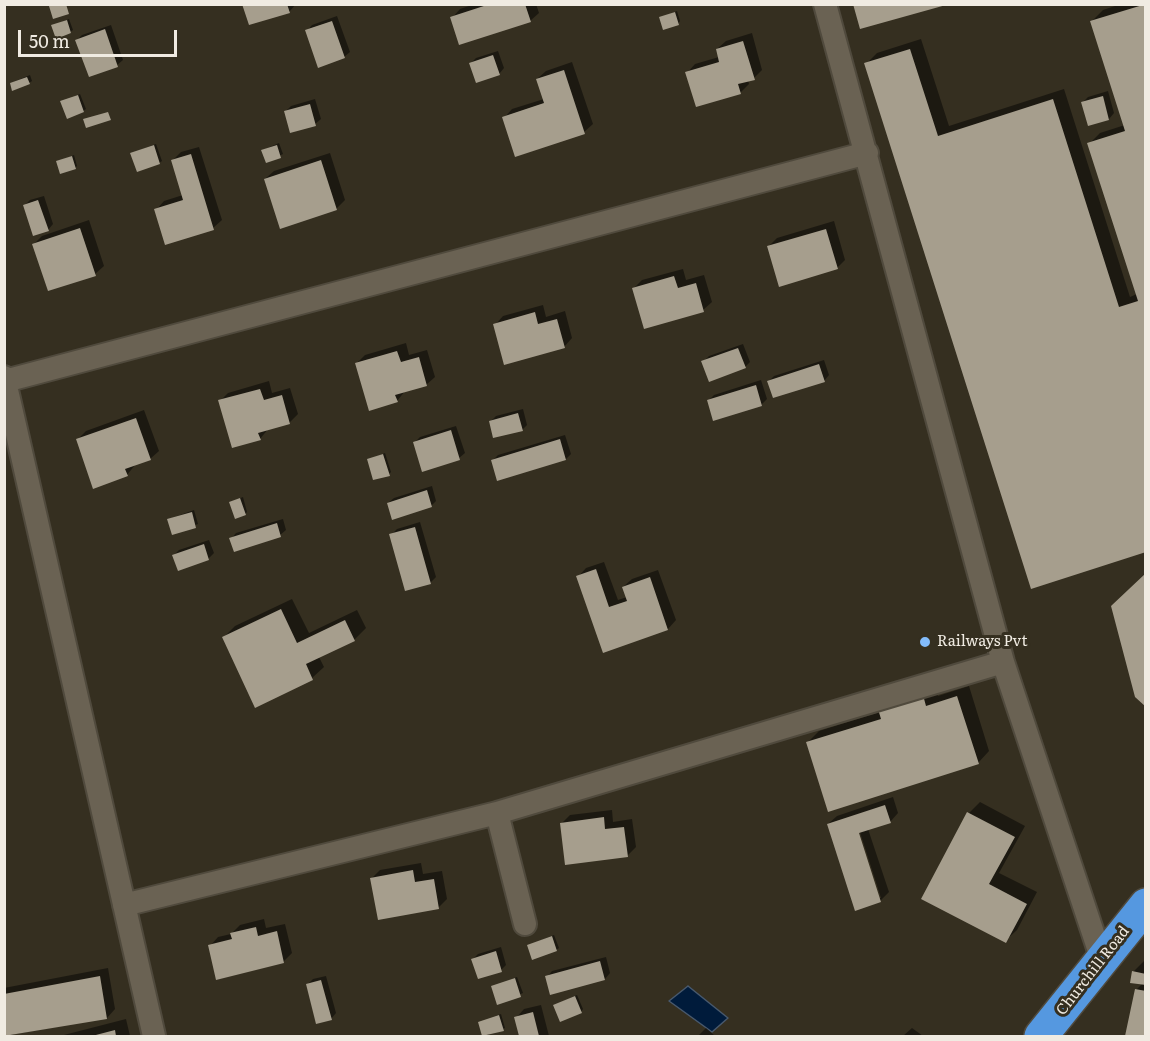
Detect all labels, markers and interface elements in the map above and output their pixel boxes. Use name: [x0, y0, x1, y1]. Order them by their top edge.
scale bar: [21, 18, 180, 56]
text: 50 m: [29, 27, 70, 54]
place label: Railways Pvt: [937, 633, 1028, 651]
marker: Railways Pvt: [918, 635, 932, 649]
street label: Churchill Road: [1053, 923, 1133, 1019]

